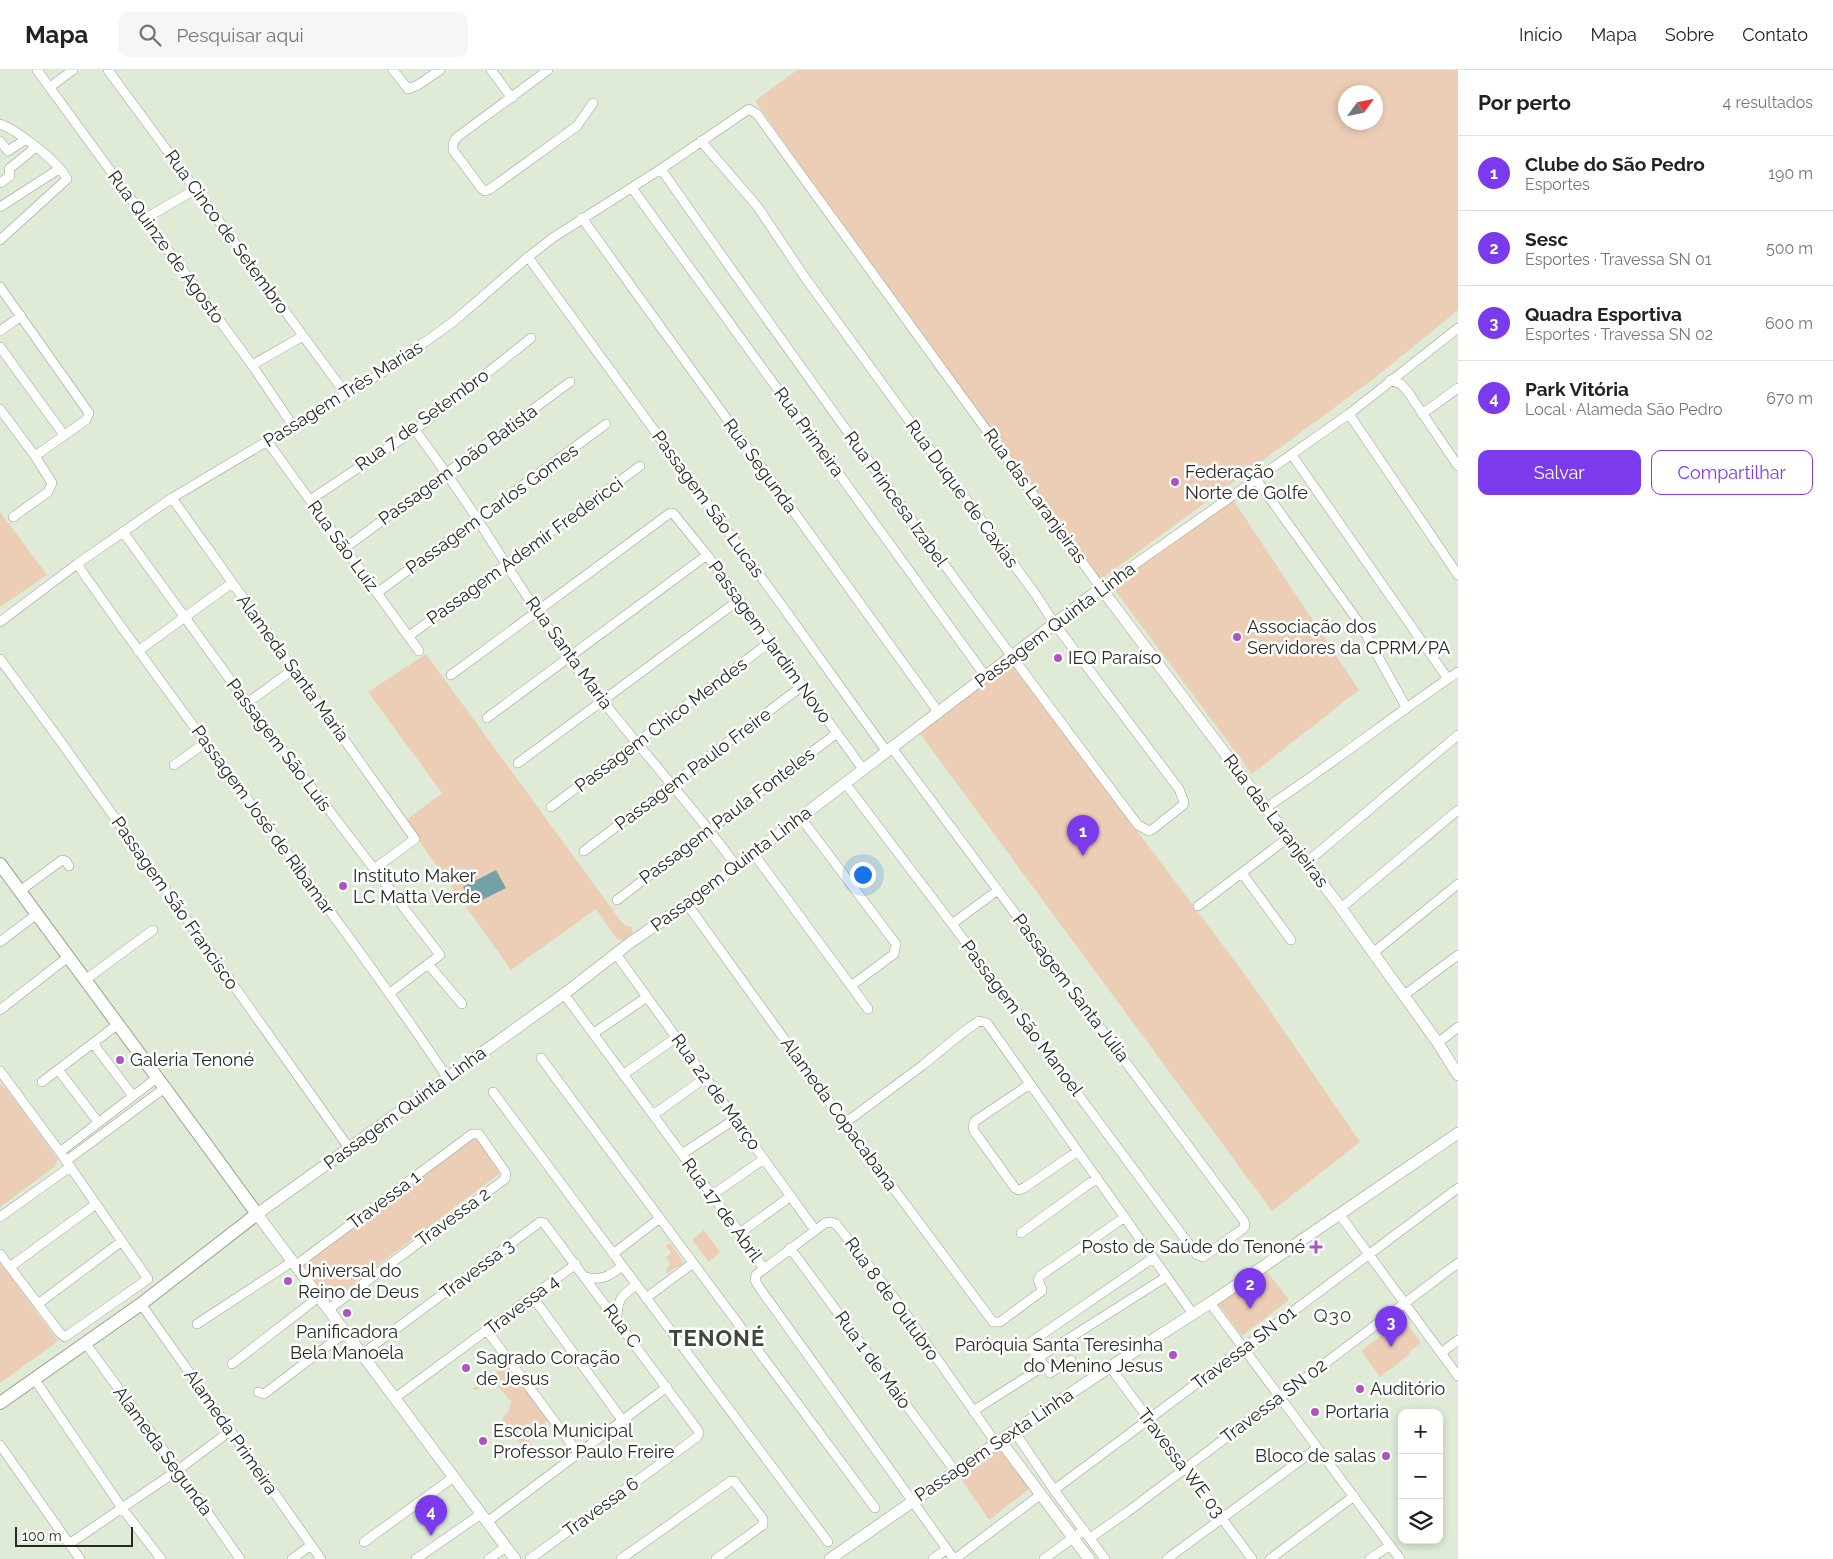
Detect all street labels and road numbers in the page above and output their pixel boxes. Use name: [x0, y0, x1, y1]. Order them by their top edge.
street label: Rua Cinco de Setembro: [161, 146, 294, 318]
street label: Rua Quinze de Agosto: [104, 166, 229, 328]
street label: Passagem Três Marias: [259, 336, 427, 451]
street label: Rua 7 de Setembro: [351, 364, 493, 475]
street label: Rua Primeira: [770, 383, 849, 480]
street label: Passagem João Batista: [374, 400, 541, 529]
street label: Rua Segunda: [719, 414, 802, 517]
street label: Rua Duque de Caxias: [902, 416, 1023, 572]
street label: Rua das Laranjeiras: [980, 424, 1091, 567]
street label: Passagem São Lucas: [648, 426, 769, 582]
street label: Rua Princesa Izabel: [840, 427, 953, 570]
street label: Passagem Carlos Gomes: [402, 439, 582, 578]
street label: Passagem Ademir Fredericci: [423, 472, 627, 629]
street label: Rua São Luíz: [304, 496, 383, 595]
street label: Passagem Jardim Novo: [705, 557, 836, 727]
street label: Passagem Quinta Linha: [970, 558, 1139, 692]
street label: Alameda Santa Maria: [233, 590, 354, 745]
street label: Rua Santa Maria: [522, 592, 617, 713]
street label: Passagem Chico Mendes: [571, 653, 751, 796]
street label: Passagem São Luís: [223, 674, 336, 815]
street label: Passagem Paulo Freire: [611, 703, 775, 834]
street label: Passagem José de Ribamar: [188, 721, 340, 919]
street label: Passagem Paula Fonteles: [635, 743, 819, 888]
street label: Rua das Laranjeiras: [1220, 750, 1333, 892]
street label: Passagem Quinta Linha: [646, 802, 815, 936]
street label: Passagem São Francisco: [108, 812, 243, 994]
street label: Passagem Santa Júlia: [1009, 910, 1134, 1066]
street label: Passagem São Manoel: [957, 936, 1088, 1100]
street label: Rua 22 de Março: [667, 1030, 766, 1154]
street label: Alameda Copacabana: [777, 1033, 902, 1194]
street label: Passagem Quinta Linha: [320, 1042, 490, 1173]
street label: Rua 17 de Abril: [678, 1154, 767, 1266]
street label: Travessa 1: [344, 1166, 424, 1233]
street label: Travessa 2: [412, 1183, 494, 1250]
street label: Rua 8 de Outubro: [841, 1233, 944, 1365]
street label: Travessa 3: [436, 1234, 518, 1303]
street label: Travessa 4: [481, 1270, 563, 1339]
street label: Rua C: [599, 1300, 646, 1352]
street label: Travessa SN 01: [1187, 1301, 1300, 1394]
street label: Rua 1 de Maio: [831, 1307, 916, 1413]
street label: Travessa SN 02: [1217, 1354, 1331, 1447]
street label: Alameda Primeira: [180, 1365, 282, 1498]
street label: Alameda Segunda: [110, 1382, 217, 1519]
street label: Passagem Sexta Linha: [910, 1384, 1077, 1506]
street label: Travessa WE 03: [1134, 1404, 1229, 1521]
street label: Travessa 6: [559, 1472, 642, 1541]

